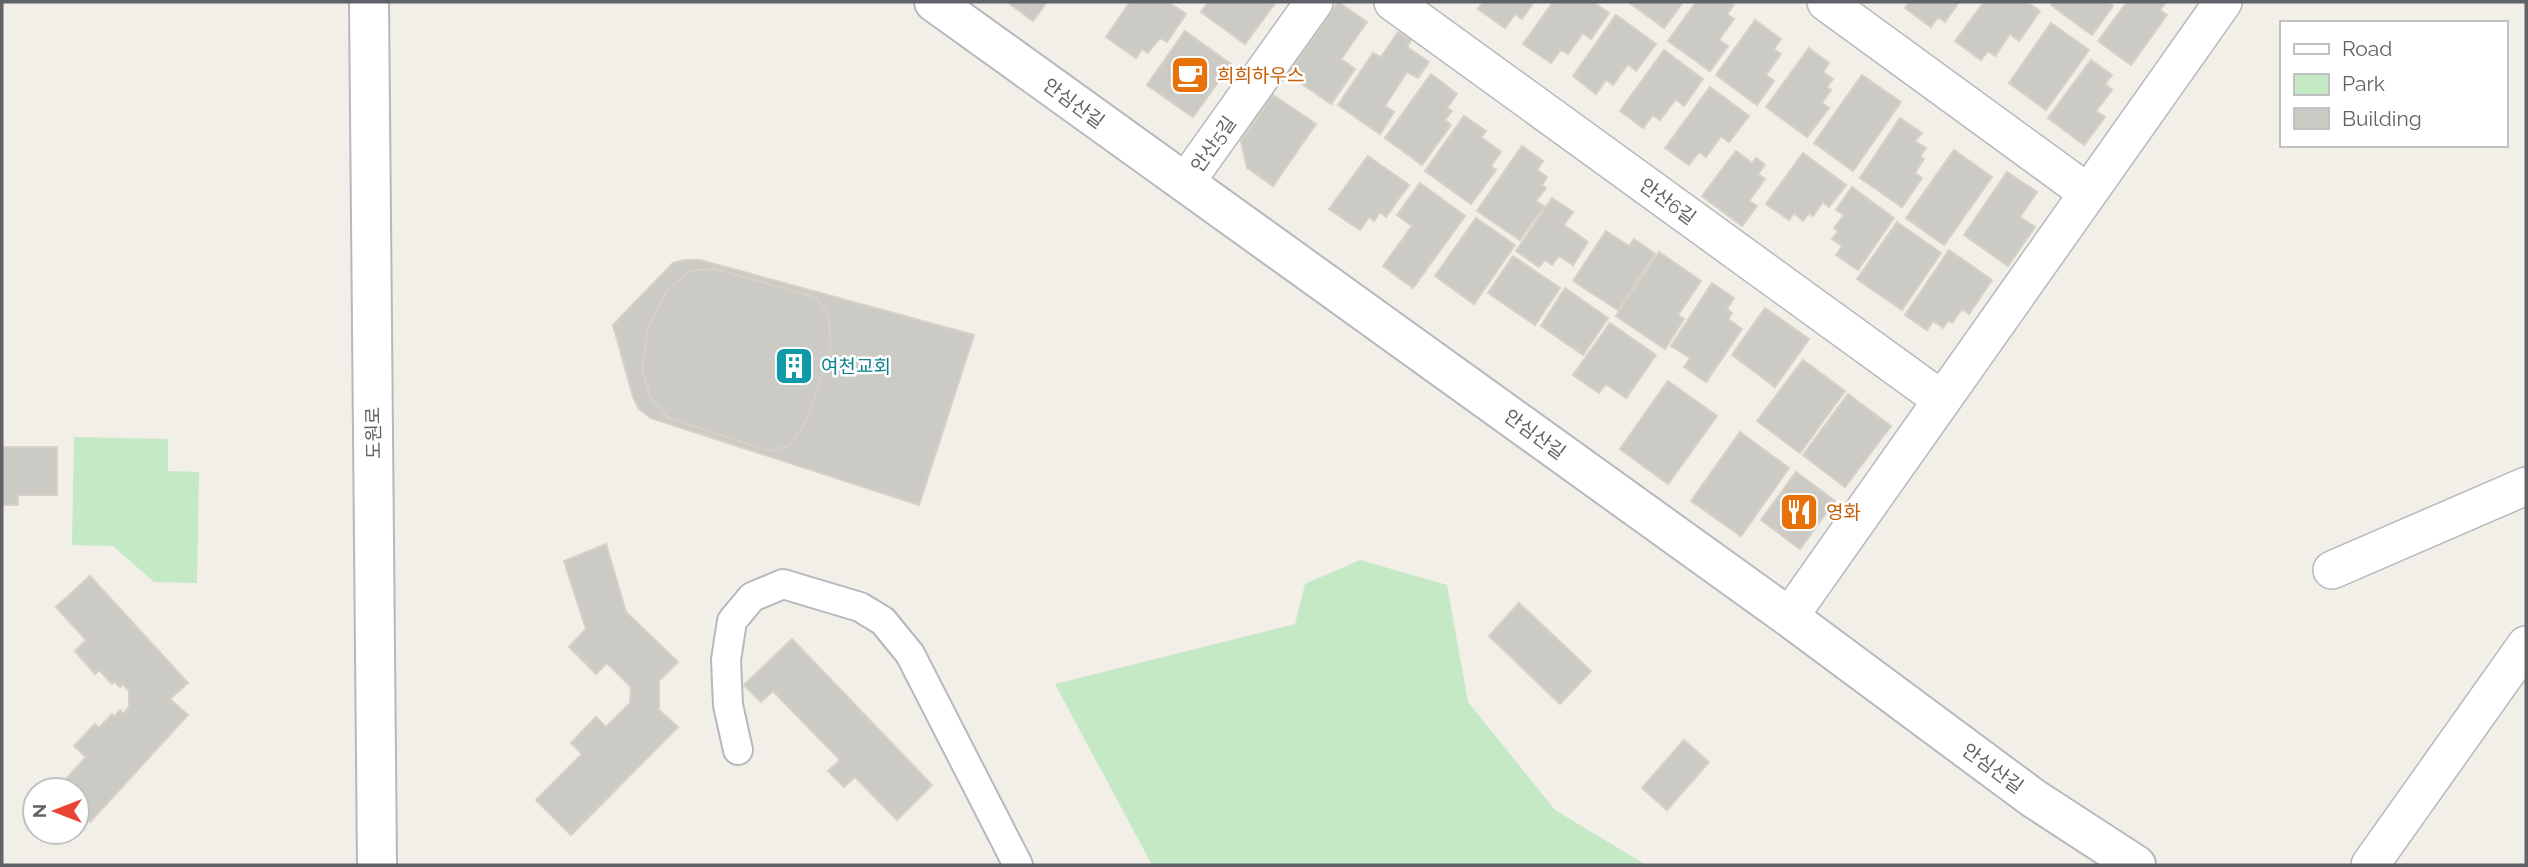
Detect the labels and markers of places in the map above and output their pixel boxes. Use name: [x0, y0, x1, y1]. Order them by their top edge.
cafe icon: 희희하우스: [1169, 54, 1211, 96]
place label: 희희하우스: [1217, 64, 1304, 86]
building icon: 여천교회: [773, 345, 815, 387]
place label: 여천교회: [821, 355, 891, 377]
restaurant icon: 영화: [1778, 491, 1820, 533]
place label: 영화: [1826, 501, 1861, 523]

